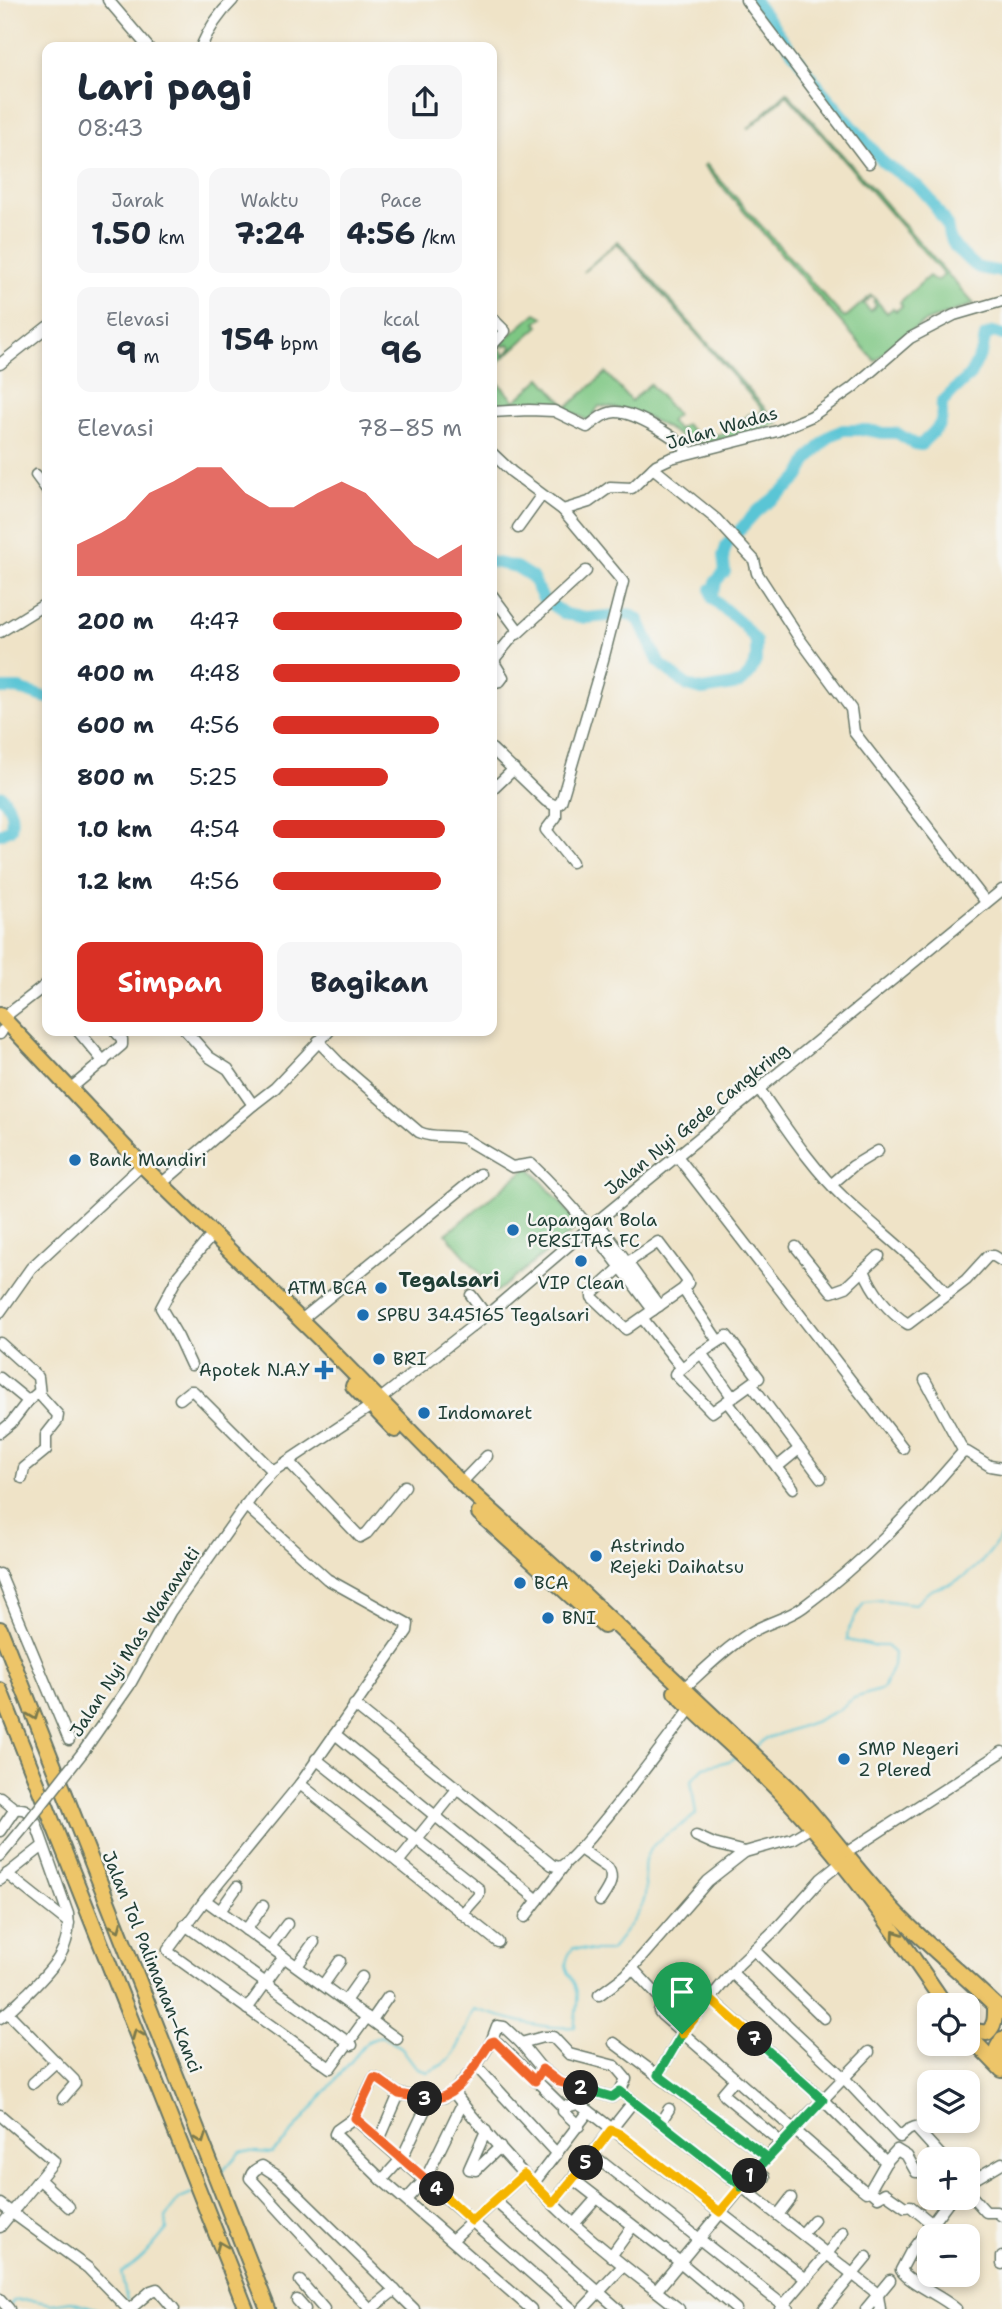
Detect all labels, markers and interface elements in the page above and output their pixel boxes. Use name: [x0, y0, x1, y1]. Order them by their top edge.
text: Lari pagi: [77, 61, 253, 112]
button: share: [388, 65, 462, 139]
text: 08:43: [77, 113, 144, 143]
text: Jarak: [111, 188, 164, 213]
text: Waktu: [240, 188, 299, 213]
text: Pace: [380, 188, 422, 213]
text: 1.50: [91, 213, 151, 254]
text: 7:24: [235, 213, 304, 254]
text: 4:56: [346, 213, 416, 254]
text: km: [151, 225, 185, 250]
text: /km: [416, 225, 456, 250]
text: Elevasi: [106, 307, 170, 332]
text: kcal: [383, 307, 420, 332]
text: 154: [221, 319, 274, 360]
text: bpm: [274, 331, 318, 356]
text: 9: [116, 332, 137, 373]
text: 96: [380, 332, 422, 373]
text: m: [137, 344, 160, 369]
street label: Jalan Wadas: [664, 401, 780, 455]
text: Elevasi: [77, 413, 154, 443]
text: 78–85 m: [357, 413, 462, 443]
text: 200 m: [77, 606, 154, 636]
text: 4:47: [189, 606, 240, 636]
text: 400 m: [77, 658, 154, 688]
text: 4:48: [189, 658, 241, 688]
text: 600 m: [77, 710, 154, 740]
text: 4:56: [189, 710, 240, 740]
text: 800 m: [77, 762, 154, 792]
text: 5:25: [189, 762, 237, 792]
text: 1.0 km: [77, 814, 152, 844]
text: 4:54: [189, 814, 240, 844]
text: 1.2 km: [77, 866, 153, 896]
text: 4:56: [189, 866, 240, 896]
button: Simpan: [77, 942, 263, 1022]
button: Bagikan: [277, 942, 462, 1022]
street label: Jalan Nyi Gede Cangkring: [600, 1037, 794, 1201]
place label: Bank Mandiri: [89, 1148, 207, 1172]
marker: Bank Mandiri: [67, 1152, 83, 1168]
place label: Lapangan Bola PERSITAS FC: [527, 1208, 657, 1253]
marker: Lapangan Bola PERSITAS FC: [505, 1222, 521, 1238]
marker: VIP Clean: [573, 1253, 589, 1269]
district label: Tegalsari: [398, 1266, 500, 1294]
place label: VIP Clean: [538, 1271, 624, 1295]
place label: ATM BCA: [287, 1276, 367, 1300]
marker: ATM BCA: [373, 1280, 389, 1296]
place label: SPBU 34.45165 Tegalsari: [377, 1303, 590, 1327]
marker: SPBU 34.45165 Tegalsari: [355, 1307, 371, 1323]
place label: BRI: [393, 1347, 427, 1371]
marker: BRI: [371, 1351, 387, 1367]
place label: Apotek N.A.Y: [199, 1358, 310, 1382]
marker: Apotek N.A.Y: [316, 1362, 332, 1378]
place label: Indomaret: [438, 1401, 532, 1425]
marker: Indomaret: [416, 1405, 432, 1421]
place label: Astrindo Rejeki Daihatsu: [610, 1534, 744, 1579]
street label: Jalan Nyi Mas Wanawati: [64, 1542, 206, 1742]
marker: Astrindo Rejeki Daihatsu: [588, 1548, 604, 1564]
place label: BCA: [534, 1571, 569, 1595]
marker: BCA: [512, 1575, 528, 1591]
place label: BNI: [562, 1606, 596, 1630]
marker: BNI: [540, 1610, 556, 1626]
one-way arrow: [25, 1709, 39, 1721]
place label: SMP Negeri 2 Plered: [858, 1737, 959, 1782]
marker: SMP Negeri 2 Plered: [836, 1751, 852, 1767]
street label: Jalan Tol Palimanan–Kanci: [96, 1848, 208, 2076]
one-way arrow: [109, 1920, 123, 1932]
one-way arrow: [892, 1930, 904, 1943]
pin: [652, 1962, 712, 2034]
icon: arrive: [663, 1973, 701, 2011]
map controls: [917, 1993, 980, 2287]
button: locate: [917, 1993, 980, 2056]
pin: 7: [738, 2022, 772, 2056]
text: 7: [748, 2026, 761, 2051]
one-way arrow: [131, 2029, 145, 2042]
pin: 2: [564, 2070, 598, 2106]
button: layers: [917, 2070, 980, 2133]
text: 2: [574, 2075, 587, 2100]
pin: 3: [408, 2082, 442, 2116]
text: 3: [418, 2086, 431, 2111]
one-way arrow: [193, 2132, 207, 2144]
pin: 5: [568, 2146, 604, 2180]
button: +: [917, 2147, 980, 2210]
text: 5: [580, 2150, 591, 2175]
pin: 1: [732, 2158, 768, 2194]
text: 1: [745, 2163, 754, 2188]
pin: 4: [420, 2172, 454, 2206]
text: 4: [430, 2176, 443, 2201]
button: −: [917, 2224, 980, 2287]
one-way arrow: [216, 2240, 230, 2252]

